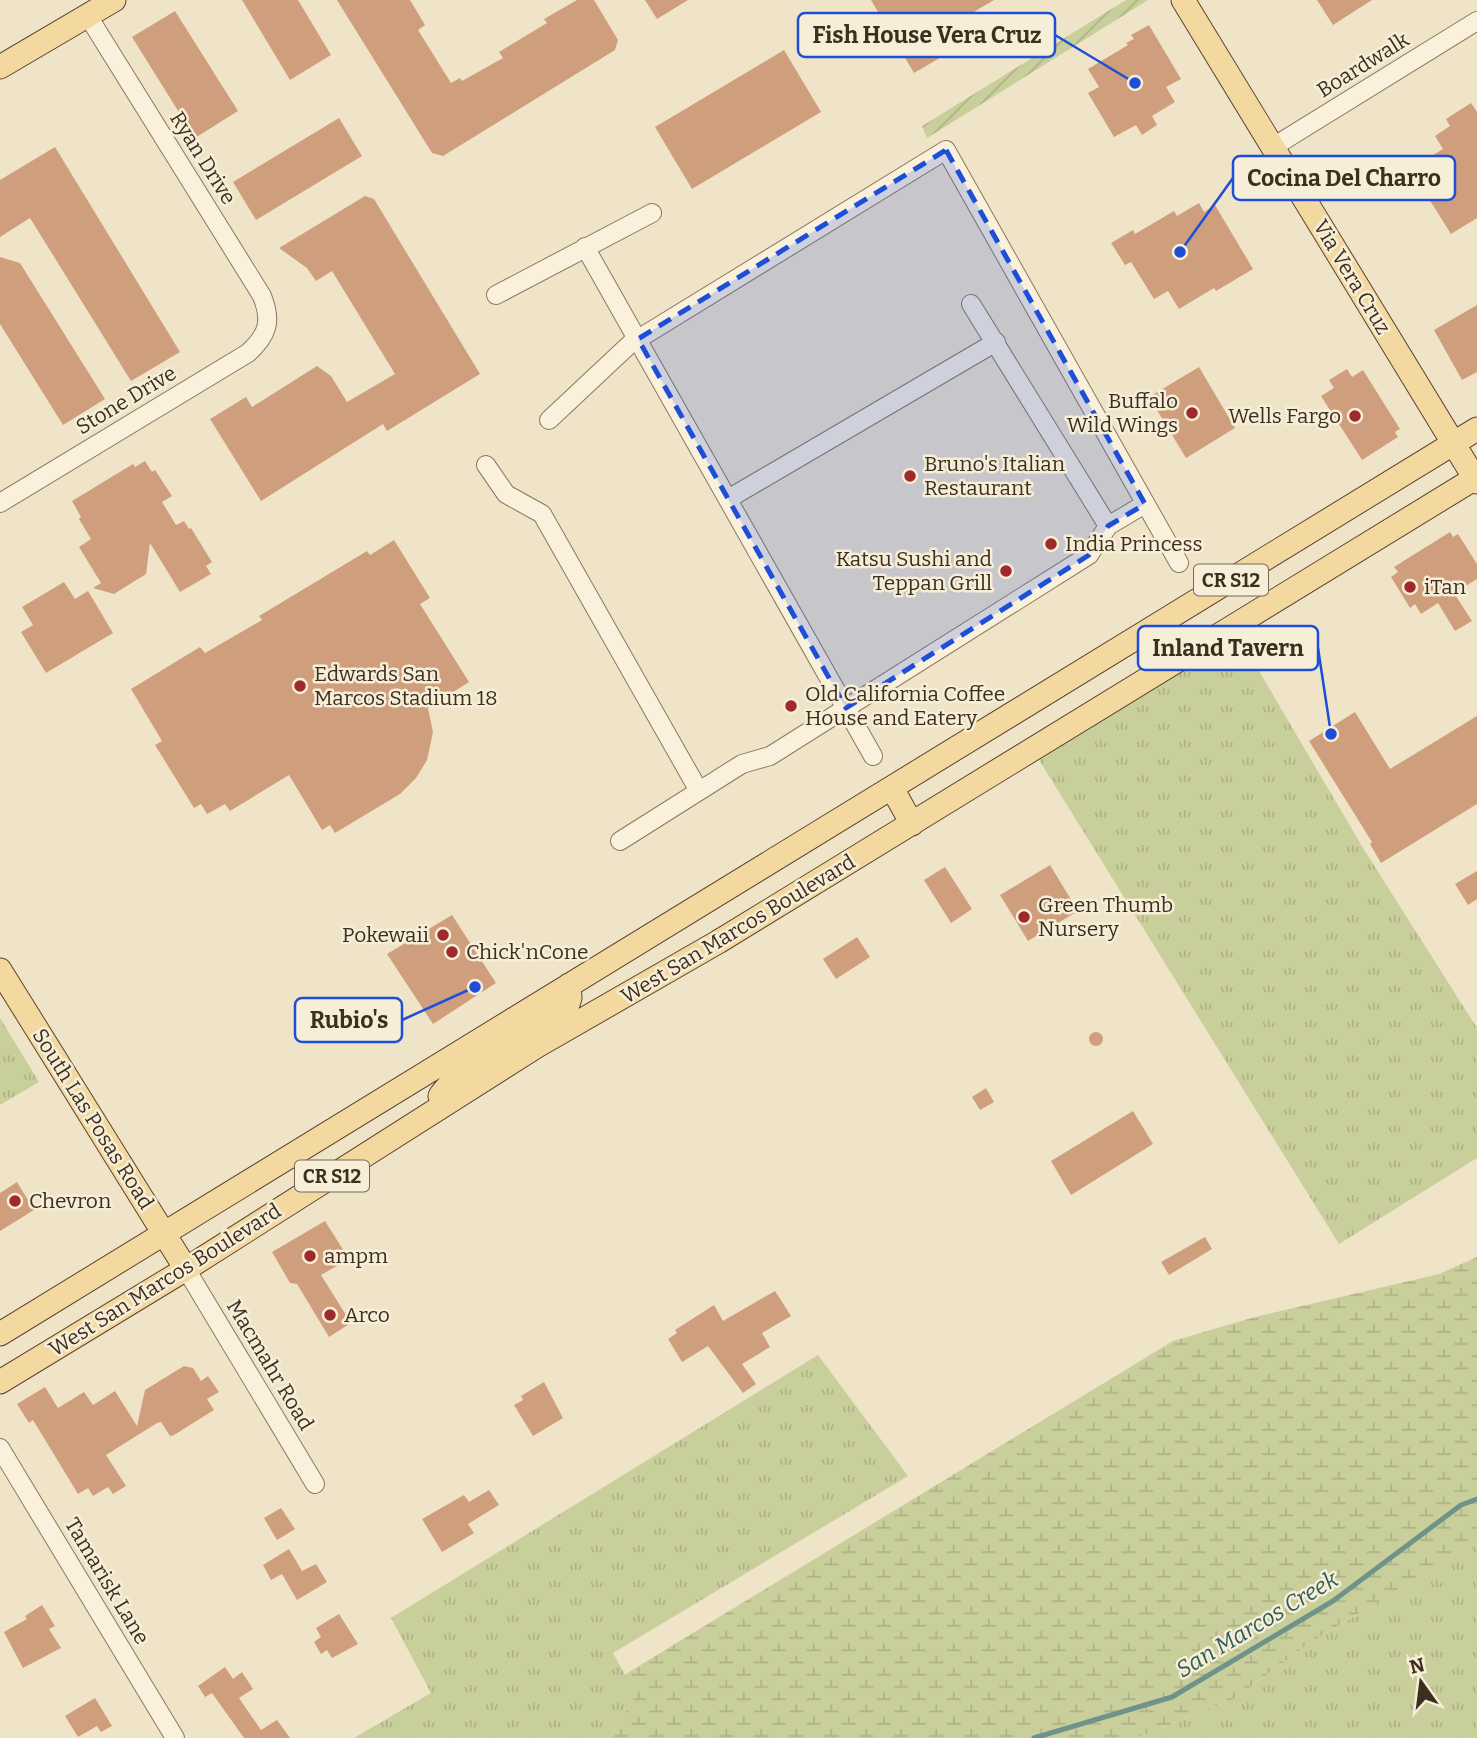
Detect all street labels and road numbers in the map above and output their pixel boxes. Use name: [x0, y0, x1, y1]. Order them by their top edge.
street label: Boardwalk: [1312, 26, 1414, 103]
street label: Ryan Drive: [164, 107, 242, 209]
street label: Via Vera Cruz: [1308, 215, 1396, 339]
street label: Stone Drive: [71, 360, 181, 440]
road number: CR S12: [1194, 565, 1268, 596]
street label: West San Marcos Boulevard: [616, 849, 860, 1009]
street label: South Las Posas Road: [27, 1024, 159, 1214]
road number: CR S12: [295, 1160, 369, 1192]
street label: West San Marcos Boulevard: [44, 1198, 286, 1362]
street label: Macmahr Road: [221, 1295, 319, 1435]
street label: Tamarisk Lane: [59, 1513, 155, 1649]

